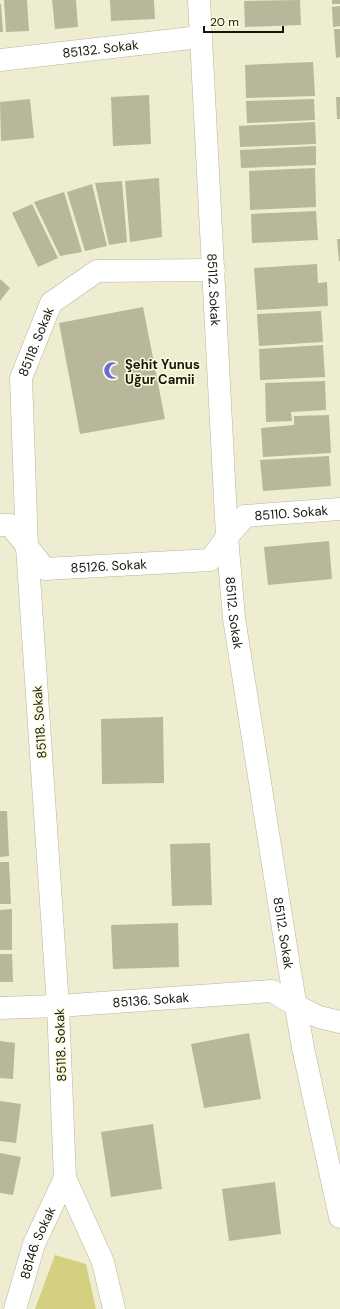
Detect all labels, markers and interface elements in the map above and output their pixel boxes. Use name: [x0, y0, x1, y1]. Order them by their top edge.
scale bar: [204, 8, 283, 34]
text: 20 m: [210, 14, 239, 30]
street label: 85132. Sokak: [61, 36, 140, 62]
street label: 85112. Sokak: [203, 253, 224, 327]
street label: 85118. Sokak: [15, 304, 58, 379]
place label: Şehit Yunus Uğur Camii: [125, 356, 200, 388]
mosque icon: Şehit Yunus Uğur Camii: [102, 361, 122, 381]
street label: 85110. Sokak: [254, 502, 329, 524]
street label: 85126. Sokak: [70, 555, 148, 577]
street label: 85112. Sokak: [221, 576, 247, 651]
street label: 85118. Sokak: [28, 684, 51, 759]
street label: 85112. Sokak: [269, 896, 297, 971]
street label: 85136. Sokak: [112, 989, 190, 1011]
street label: 85118. Sokak: [51, 1008, 70, 1082]
street label: 88146. Sokak: [16, 1203, 60, 1281]

